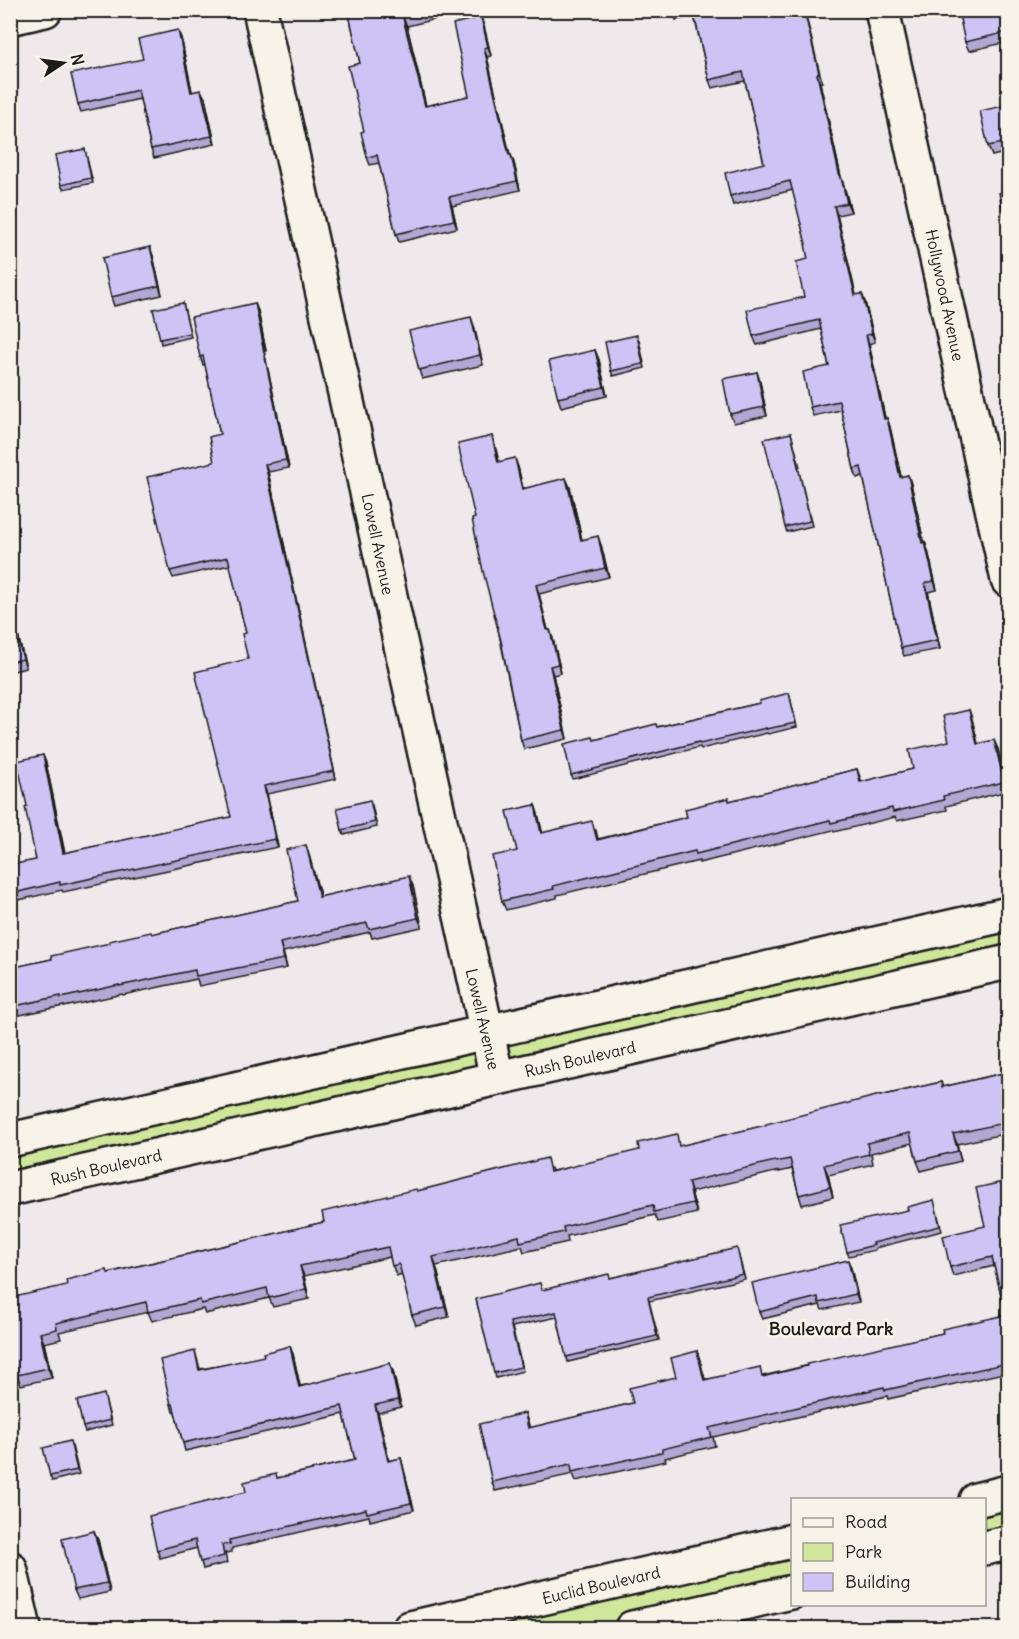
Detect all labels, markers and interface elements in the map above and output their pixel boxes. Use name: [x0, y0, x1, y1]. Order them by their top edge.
north arrow: [33, 33, 93, 93]
text: N: [67, 52, 89, 67]
street label: Hollywood Avenue: [921, 227, 969, 363]
street label: Lowell Avenue: [357, 491, 399, 597]
street label: Lowell Avenue: [462, 966, 504, 1072]
street label: Rush Boulevard: [523, 1037, 637, 1081]
street label: Rush Boulevard: [49, 1145, 163, 1189]
district label: Boulevard Park: [769, 1317, 893, 1340]
legend: [791, 1498, 986, 1606]
text: Road: [845, 1510, 888, 1533]
text: Park: [845, 1540, 882, 1563]
street label: Euclid Boulevard: [540, 1562, 662, 1608]
text: Building: [845, 1570, 910, 1593]

